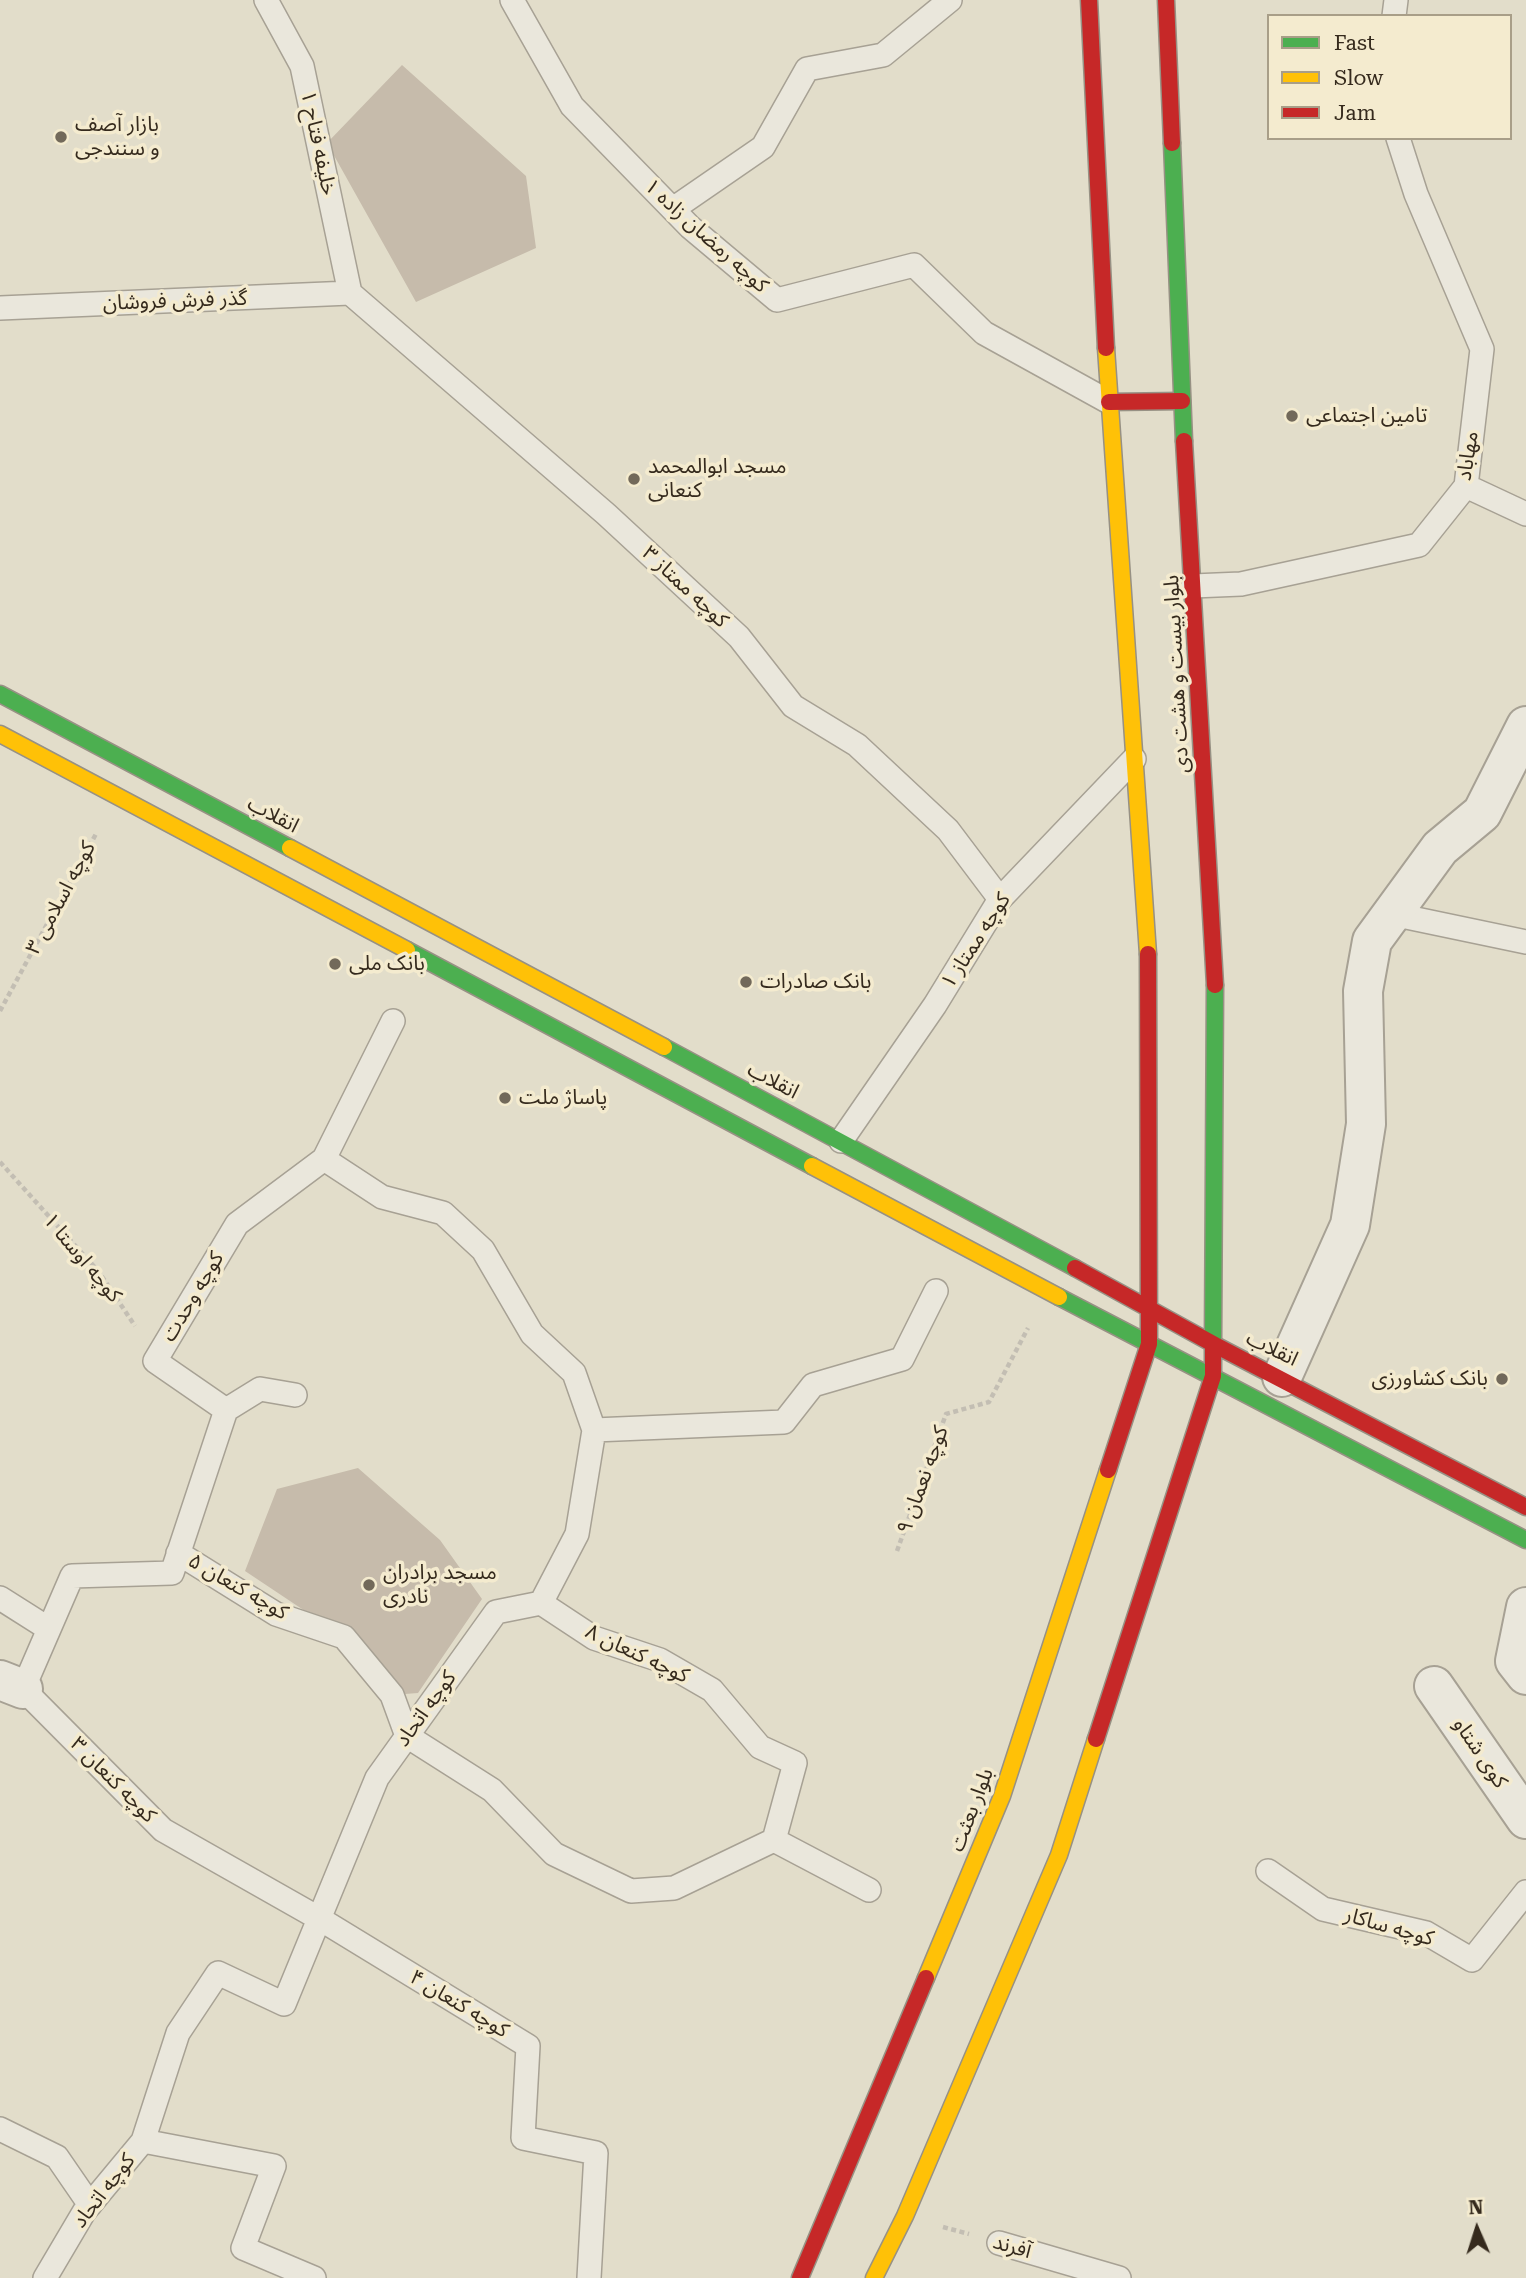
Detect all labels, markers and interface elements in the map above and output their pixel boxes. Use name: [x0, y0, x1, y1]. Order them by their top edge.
legend: [1267, 14, 1512, 140]
text: Fast: [1334, 31, 1375, 55]
text: Slow: [1334, 66, 1383, 90]
street label: خلیفه فتاح ۱: [295, 88, 341, 198]
text: Jam: [1334, 101, 1376, 125]
place label: بازار آصف و سنندجی: [75, 112, 160, 162]
marker: بازار آصف و سنندجی: [53, 129, 69, 145]
street label: کوچه رمضان زاده ۱: [639, 174, 773, 298]
street label: گذر فرش فروشان: [102, 286, 248, 316]
place label: تامین اجتماعی: [1306, 403, 1427, 429]
marker: تامین اجتماعی: [1284, 408, 1300, 424]
street label: مهاباد: [1452, 430, 1484, 482]
place label: مسجد ابوالمحمد کنعانی: [648, 454, 787, 504]
marker: مسجد ابوالمحمد کنعانی: [626, 471, 642, 487]
street label: کوچه ممتاز ۳: [637, 541, 733, 633]
street label: بلوار بیست و هشت دی: [1159, 574, 1195, 774]
street label: انقلاب: [243, 791, 303, 839]
street label: کوچه اسلامی ۳: [21, 837, 101, 959]
street label: کوچه ممتاز ۱: [936, 889, 1016, 993]
place label: بانک ملی: [349, 951, 425, 977]
marker: بانک ملی: [327, 956, 343, 972]
place label: بانک صادرات: [760, 969, 871, 995]
marker: بانک صادرات: [738, 974, 754, 990]
street label: انقلاب: [743, 1057, 803, 1105]
place label: پاساژ ملت: [519, 1085, 607, 1111]
marker: پاساژ ملت: [497, 1090, 513, 1106]
street label: کوچه اوستا ۱: [37, 1208, 127, 1308]
street label: کوچه وحدت: [156, 1248, 230, 1346]
street label: انقلاب: [1242, 1326, 1302, 1372]
place label: بانک کشاورزی: [1371, 1366, 1488, 1392]
marker: بانک کشاورزی: [1494, 1371, 1510, 1387]
street label: کوچه نعمان ۹: [892, 1423, 954, 1537]
street label: کوچه کنعان ۵: [184, 1548, 292, 1626]
place label: مسجد برادران نادری: [383, 1560, 497, 1610]
marker: مسجد برادران نادری: [361, 1577, 377, 1593]
street label: کوچه کنعان ۸: [581, 1619, 693, 1689]
street label: کوچه اتحاد: [390, 1666, 462, 1752]
street label: کوی شتاو: [1447, 1713, 1513, 1793]
street label: کوچه کنعان ۳: [65, 1732, 161, 1828]
street label: بلوار بعثت: [945, 1765, 999, 1855]
street label: کوچه ساکار: [1342, 1902, 1436, 1952]
street label: کوچه کنعان ۴: [405, 1965, 513, 2043]
street label: کوچه اتحاد: [67, 2149, 141, 2233]
north arrow: [1442, 2194, 1512, 2264]
text: N: [1468, 2196, 1484, 2219]
street label: آفرند: [990, 2230, 1034, 2264]

